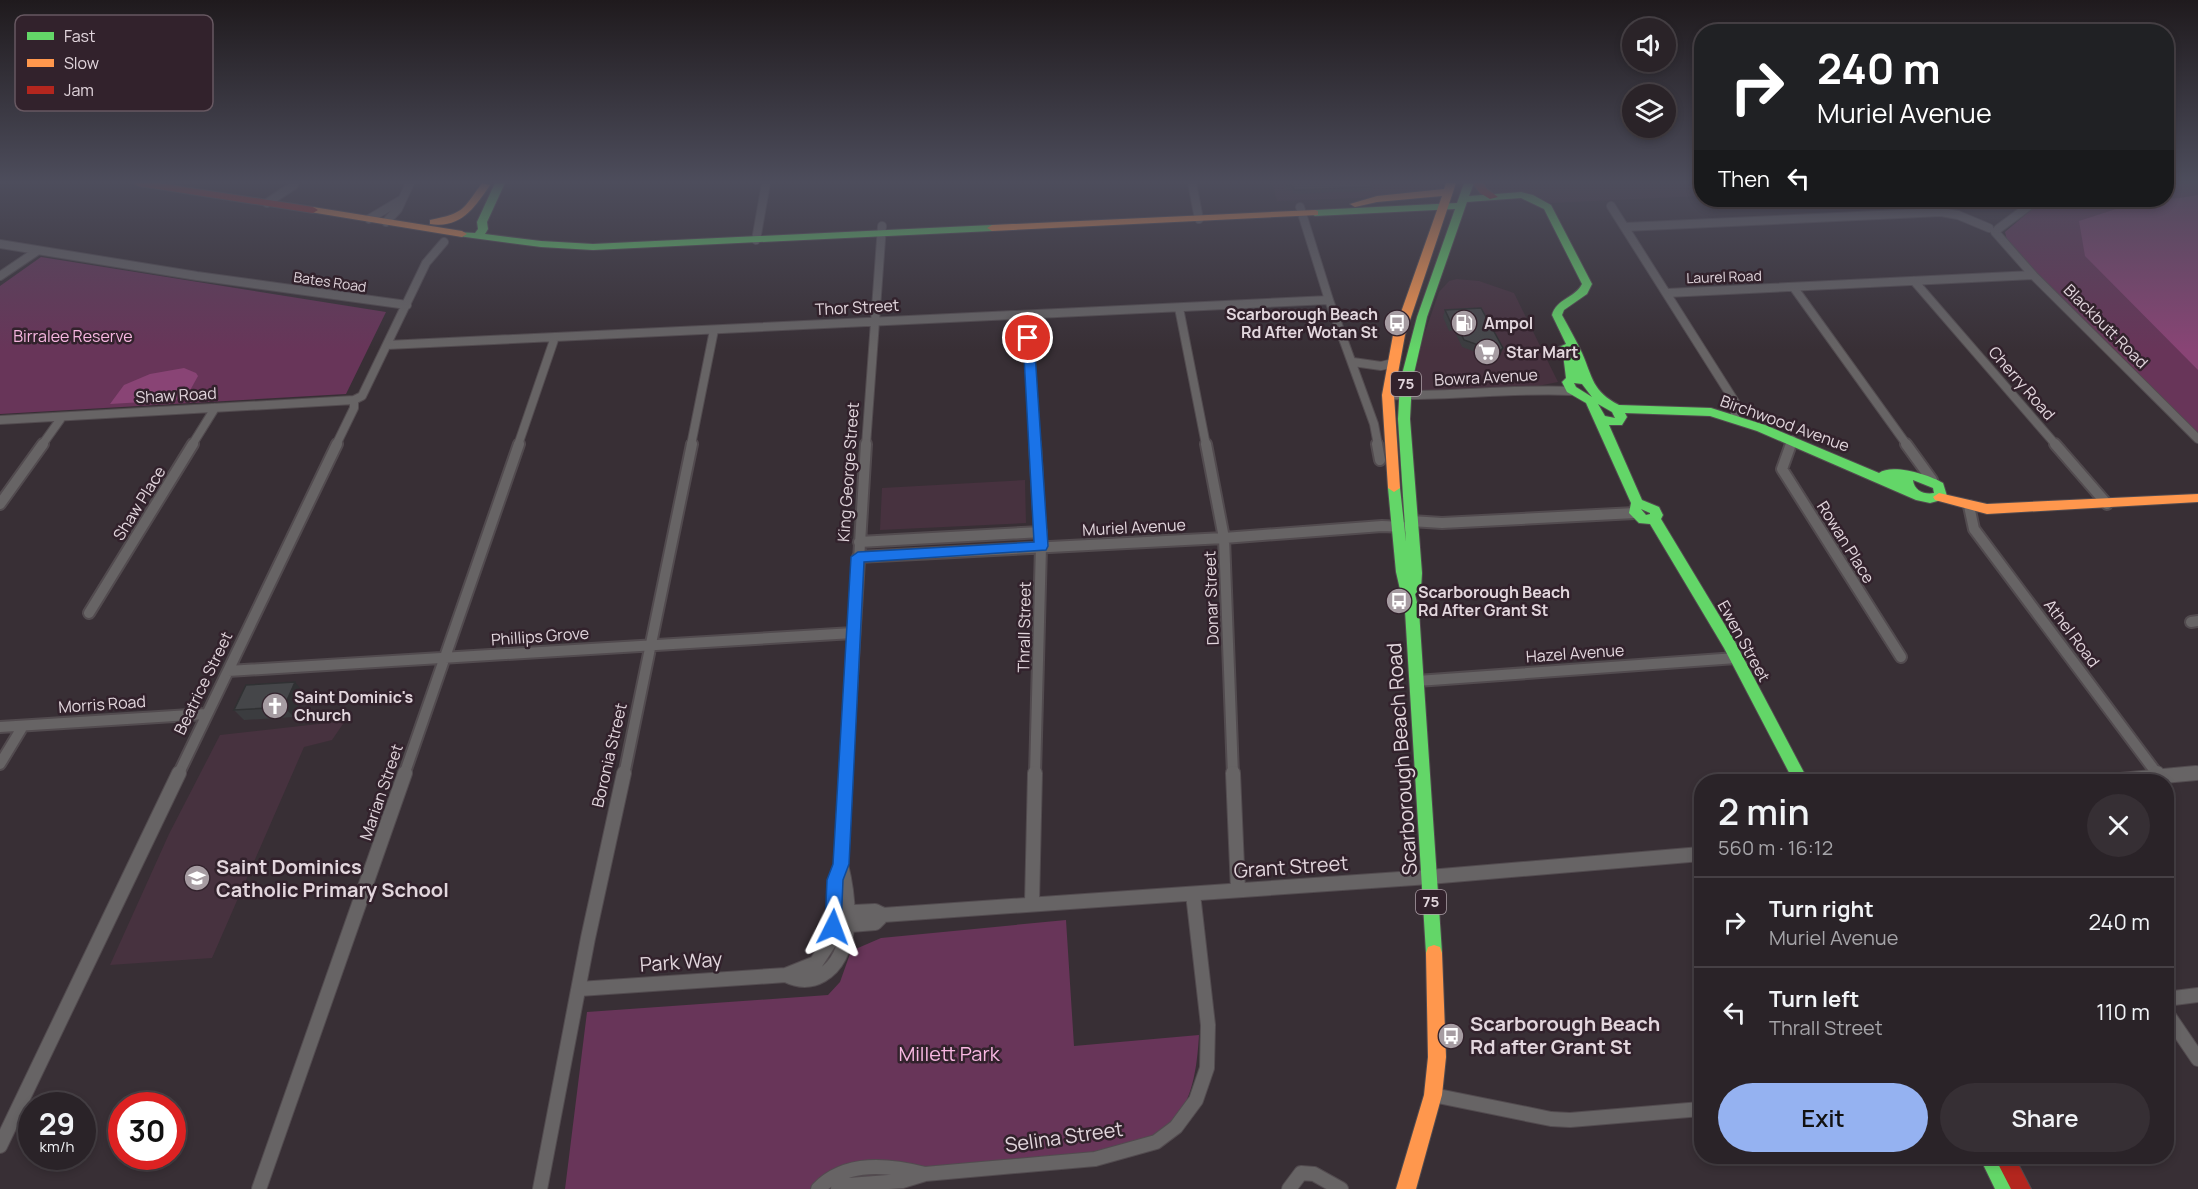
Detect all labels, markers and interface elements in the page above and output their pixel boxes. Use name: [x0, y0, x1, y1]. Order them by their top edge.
legend: [15, 15, 213, 111]
map controls: [1622, 18, 1676, 138]
button: sound: [1622, 18, 1676, 72]
text: Fast: [64, 25, 95, 47]
text: 240 m: [1817, 39, 1941, 97]
icon: right: [1718, 48, 1796, 126]
text: Slow: [64, 52, 99, 74]
text: Jam: [64, 79, 94, 101]
button: layers: [1622, 84, 1676, 138]
text: Muriel Avenue: [1817, 94, 1992, 131]
icon: left: [1782, 162, 1815, 195]
text: Then: [1718, 164, 1770, 194]
street label: Laurel Road: [1686, 266, 1762, 287]
street label: Bates Road: [293, 267, 368, 296]
street label: Blackbutt Road: [2059, 279, 2153, 373]
street label: Thor Street: [814, 294, 900, 320]
place label: Scarborough Beach Rd After Wotan St: [1226, 303, 1378, 343]
bus stop icon: Scarborough Beach Rd After Wotan St: [1382, 308, 1412, 338]
fuel station icon: Ampol: [1449, 308, 1479, 338]
pin: [1002, 312, 1053, 363]
place label: Ampol: [1484, 312, 1533, 334]
icon: arrive: [1011, 321, 1044, 354]
park label: Birralee Reserve: [13, 325, 133, 347]
supermarket icon: Star Mart: [1472, 337, 1502, 367]
place label: Star Mart: [1506, 341, 1579, 363]
street label: Cherry Road: [1984, 341, 2060, 425]
street label: Bowra Avenue: [1434, 363, 1538, 391]
road number: 75: [1391, 372, 1421, 396]
street label: Shaw Road: [135, 382, 217, 408]
street label: Birchwood Avenue: [1717, 389, 1853, 457]
street label: King George Street: [832, 401, 864, 543]
street label: Shaw Place: [108, 462, 170, 544]
street label: Rowan Place: [1812, 497, 1880, 587]
street label: Muriel Avenue: [1082, 513, 1186, 541]
street label: Donar Street: [1198, 550, 1224, 646]
street label: Thrall Street: [1012, 581, 1036, 673]
place label: Scarborough Beach Rd After Grant St: [1418, 581, 1570, 621]
bus stop icon: Scarborough Beach Rd After Grant St: [1384, 586, 1414, 616]
street label: Athel Road: [2039, 594, 2105, 672]
street label: Ewen Street: [1713, 596, 1775, 686]
street label: Phillips Grove: [490, 622, 590, 650]
street label: Beatrice Street: [169, 628, 237, 738]
street label: Hazel Avenue: [1525, 639, 1625, 667]
street label: Scarborough Beach Road: [1380, 642, 1423, 876]
place label: Saint Dominic's Church: [294, 686, 414, 726]
street label: Morris Road: [57, 690, 147, 718]
church icon: Saint Dominic's Church: [260, 691, 290, 721]
street label: Boronia Street: [586, 701, 632, 809]
street label: Marian Street: [354, 741, 408, 843]
text: 2 min: [1718, 787, 1810, 836]
button: close: [2087, 794, 2150, 857]
text: 560 m · 16:12: [1718, 834, 1833, 861]
street label: Grant Street: [1233, 849, 1349, 884]
place label: Saint Dominics Catholic Primary School: [216, 853, 449, 903]
school or university icon: Saint Dominics Catholic Primary School: [182, 863, 212, 893]
road number: 75: [1416, 890, 1446, 914]
text: Turn right: [1769, 894, 1874, 924]
position arrow: [801, 895, 865, 959]
icon: right: [1718, 906, 1751, 939]
text: 240 m: [2088, 907, 2150, 937]
text: Muriel Avenue: [1769, 924, 1898, 951]
street label: Park Way: [639, 945, 724, 978]
text: Turn left: [1769, 984, 1859, 1014]
icon: left: [1718, 996, 1751, 1029]
text: 110 m: [2096, 997, 2150, 1027]
place label: Scarborough Beach Rd after Grant St: [1470, 1010, 1660, 1060]
text: Thrall Street: [1769, 1014, 1883, 1041]
bus stop icon: Scarborough Beach Rd after Grant St: [1436, 1021, 1466, 1051]
park label: Millett Park: [898, 1040, 1001, 1067]
button: Exit: [1718, 1083, 1928, 1152]
button: Share: [1940, 1083, 2150, 1152]
speed limit sign: 30: [108, 1092, 186, 1170]
text: 29: [39, 1103, 75, 1144]
street label: Selina Street: [1003, 1115, 1125, 1158]
text: km/h: [40, 1136, 74, 1157]

